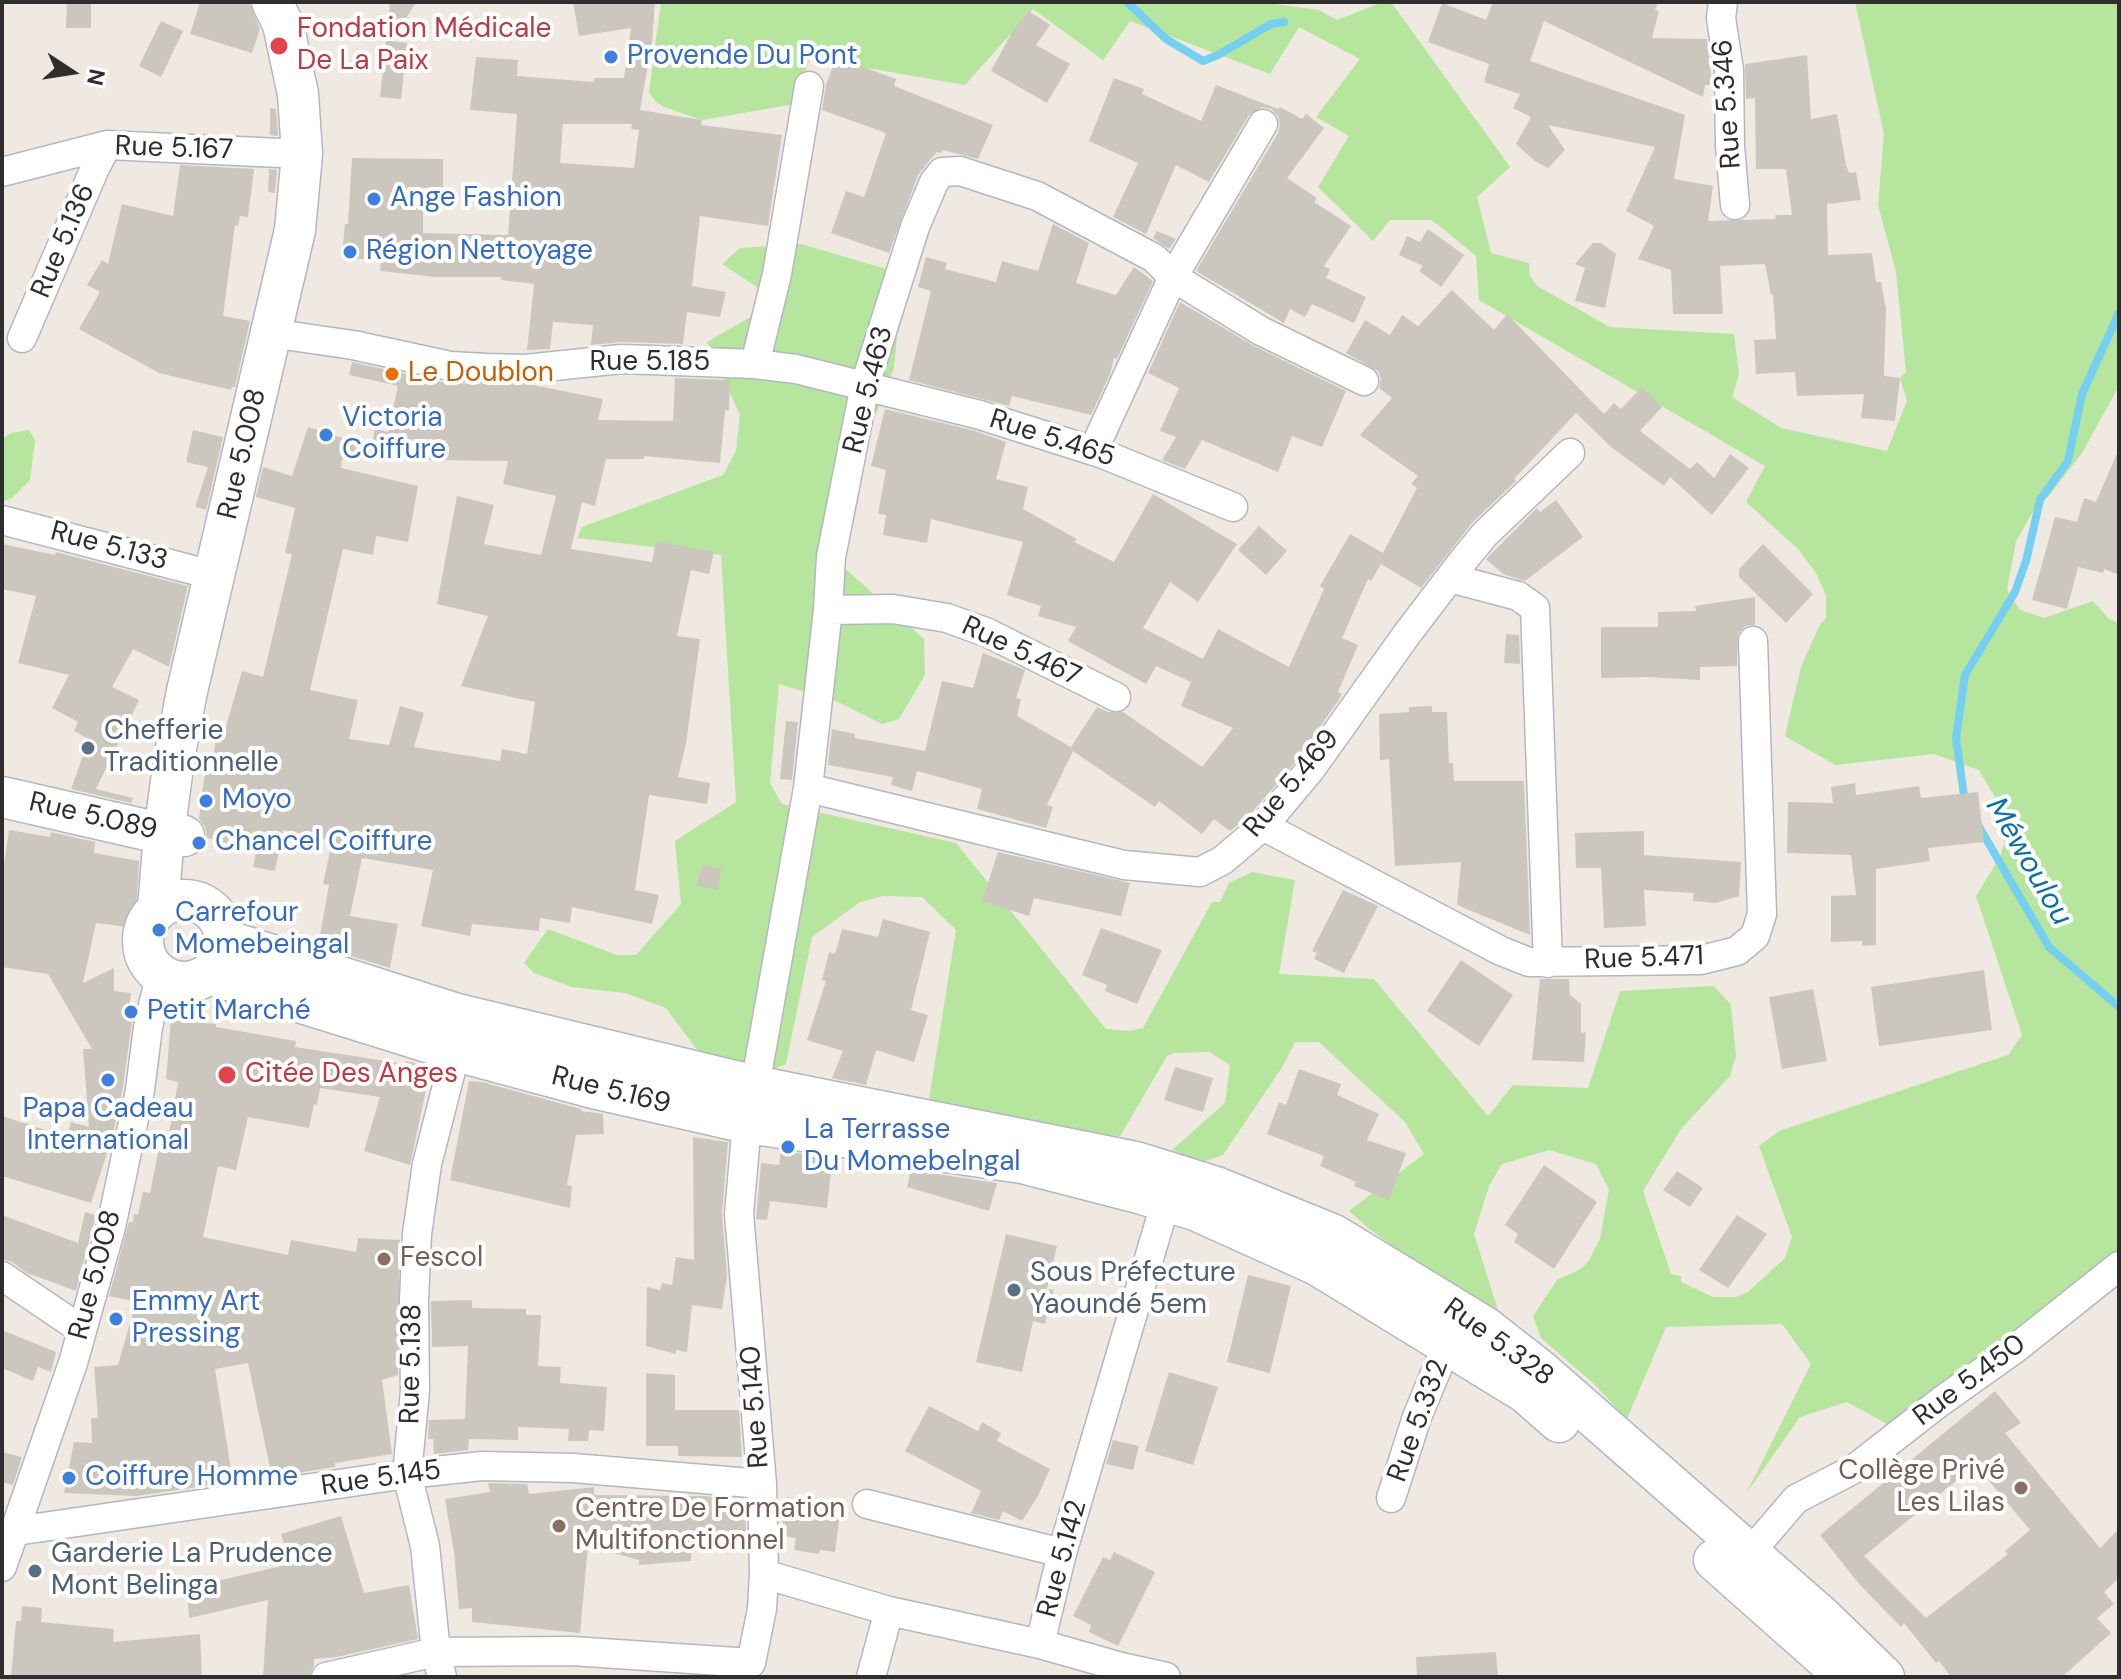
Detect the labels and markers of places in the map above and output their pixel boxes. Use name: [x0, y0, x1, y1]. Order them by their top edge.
place label: Fondation Médicale De La Paix: [297, 13, 551, 79]
marker: Fondation Médicale De La Paix: [268, 35, 290, 57]
place label: Provende Du Pont: [627, 40, 858, 74]
marker: Provende Du Pont: [602, 48, 620, 66]
place label: Ange Fashion: [390, 182, 562, 216]
marker: Ange Fashion: [365, 190, 383, 208]
place label: Région Nettoyage: [366, 235, 593, 269]
marker: Région Nettoyage: [341, 243, 359, 261]
place label: Le Doublon: [408, 357, 554, 391]
marker: Le Doublon: [383, 365, 401, 383]
place label: Victoria Coiffure: [342, 402, 446, 468]
marker: Victoria Coiffure: [317, 426, 335, 444]
place label: Chefferie Traditionnelle: [104, 715, 279, 781]
marker: Chefferie Traditionnelle: [79, 739, 97, 757]
place label: Moyo: [222, 784, 292, 818]
marker: Moyo: [197, 792, 215, 810]
place label: Chancel Coiffure: [215, 826, 432, 860]
marker: Chancel Coiffure: [190, 834, 208, 852]
place label: Carrefour Momebeingal: [175, 897, 349, 963]
marker: Carrefour Momebeingal: [150, 921, 168, 939]
place label: Petit Marché: [147, 995, 311, 1029]
marker: Petit Marché: [122, 1003, 140, 1021]
place label: Citée Des Anges: [245, 1058, 458, 1092]
marker: Citée Des Anges: [216, 1064, 238, 1086]
marker: Papa Cadeau International: [99, 1071, 117, 1089]
place label: Papa Cadeau International: [22, 1093, 194, 1159]
place label: La Terrasse Du Momebelngal: [804, 1114, 1021, 1180]
marker: La Terrasse Du Momebelngal: [779, 1138, 797, 1156]
place label: Fescol: [400, 1242, 483, 1276]
marker: Fescol: [375, 1250, 393, 1268]
place label: Sous Préfecture Yaoundé 5em: [1030, 1257, 1236, 1323]
marker: Sous Préfecture Yaoundé 5em: [1005, 1281, 1023, 1299]
place label: Emmy Art Pressing: [132, 1286, 260, 1352]
marker: Emmy Art Pressing: [107, 1310, 125, 1328]
place label: Collège Privé Les Lilas: [1838, 1455, 2005, 1521]
place label: Coiffure Homme: [85, 1461, 298, 1495]
marker: Coiffure Homme: [60, 1469, 78, 1487]
marker: Collège Privé Les Lilas: [2012, 1479, 2030, 1497]
place label: Centre De Formation Multifonctionnel: [575, 1493, 845, 1559]
marker: Centre De Formation Multifonctionnel: [550, 1517, 568, 1535]
place label: Garderie La Prudence Mont Belinga: [51, 1538, 333, 1604]
marker: Garderie La Prudence Mont Belinga: [26, 1562, 44, 1580]

